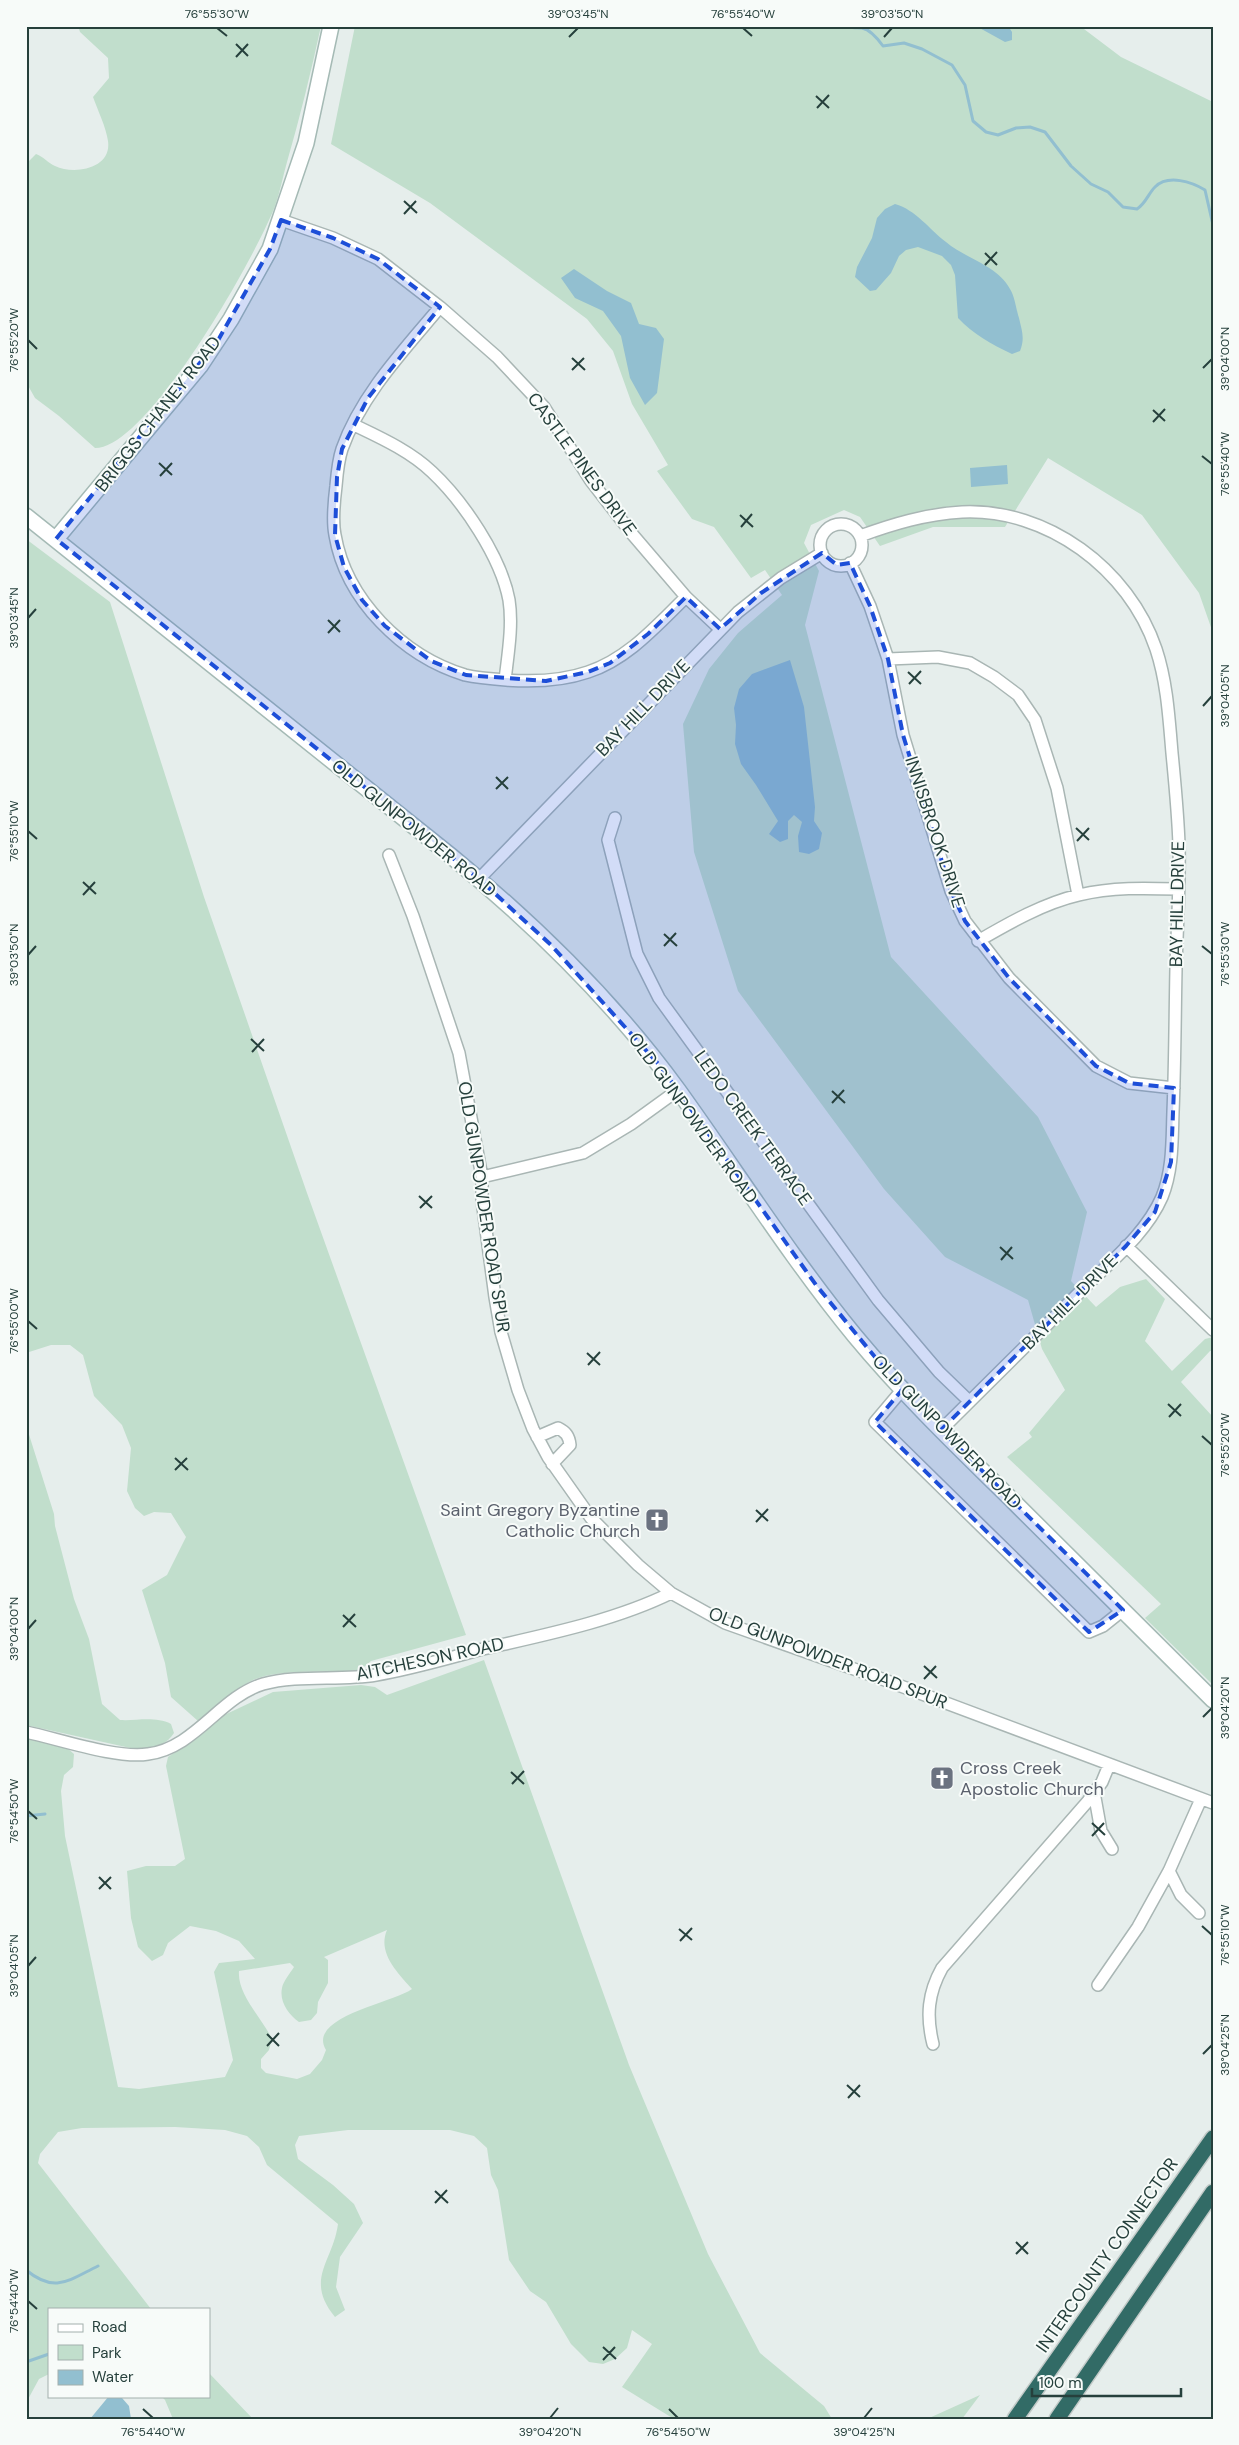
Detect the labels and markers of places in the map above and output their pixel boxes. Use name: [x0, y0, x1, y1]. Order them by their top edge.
place label: Saint Gregory Byzantine Catholic Church: [440, 1498, 640, 1543]
church icon: Saint Gregory Byzantine Catholic Church: [644, 1507, 670, 1533]
place label: Cross Creek Apostolic Church: [960, 1756, 1104, 1801]
church icon: Cross Creek Apostolic Church: [929, 1765, 955, 1791]

